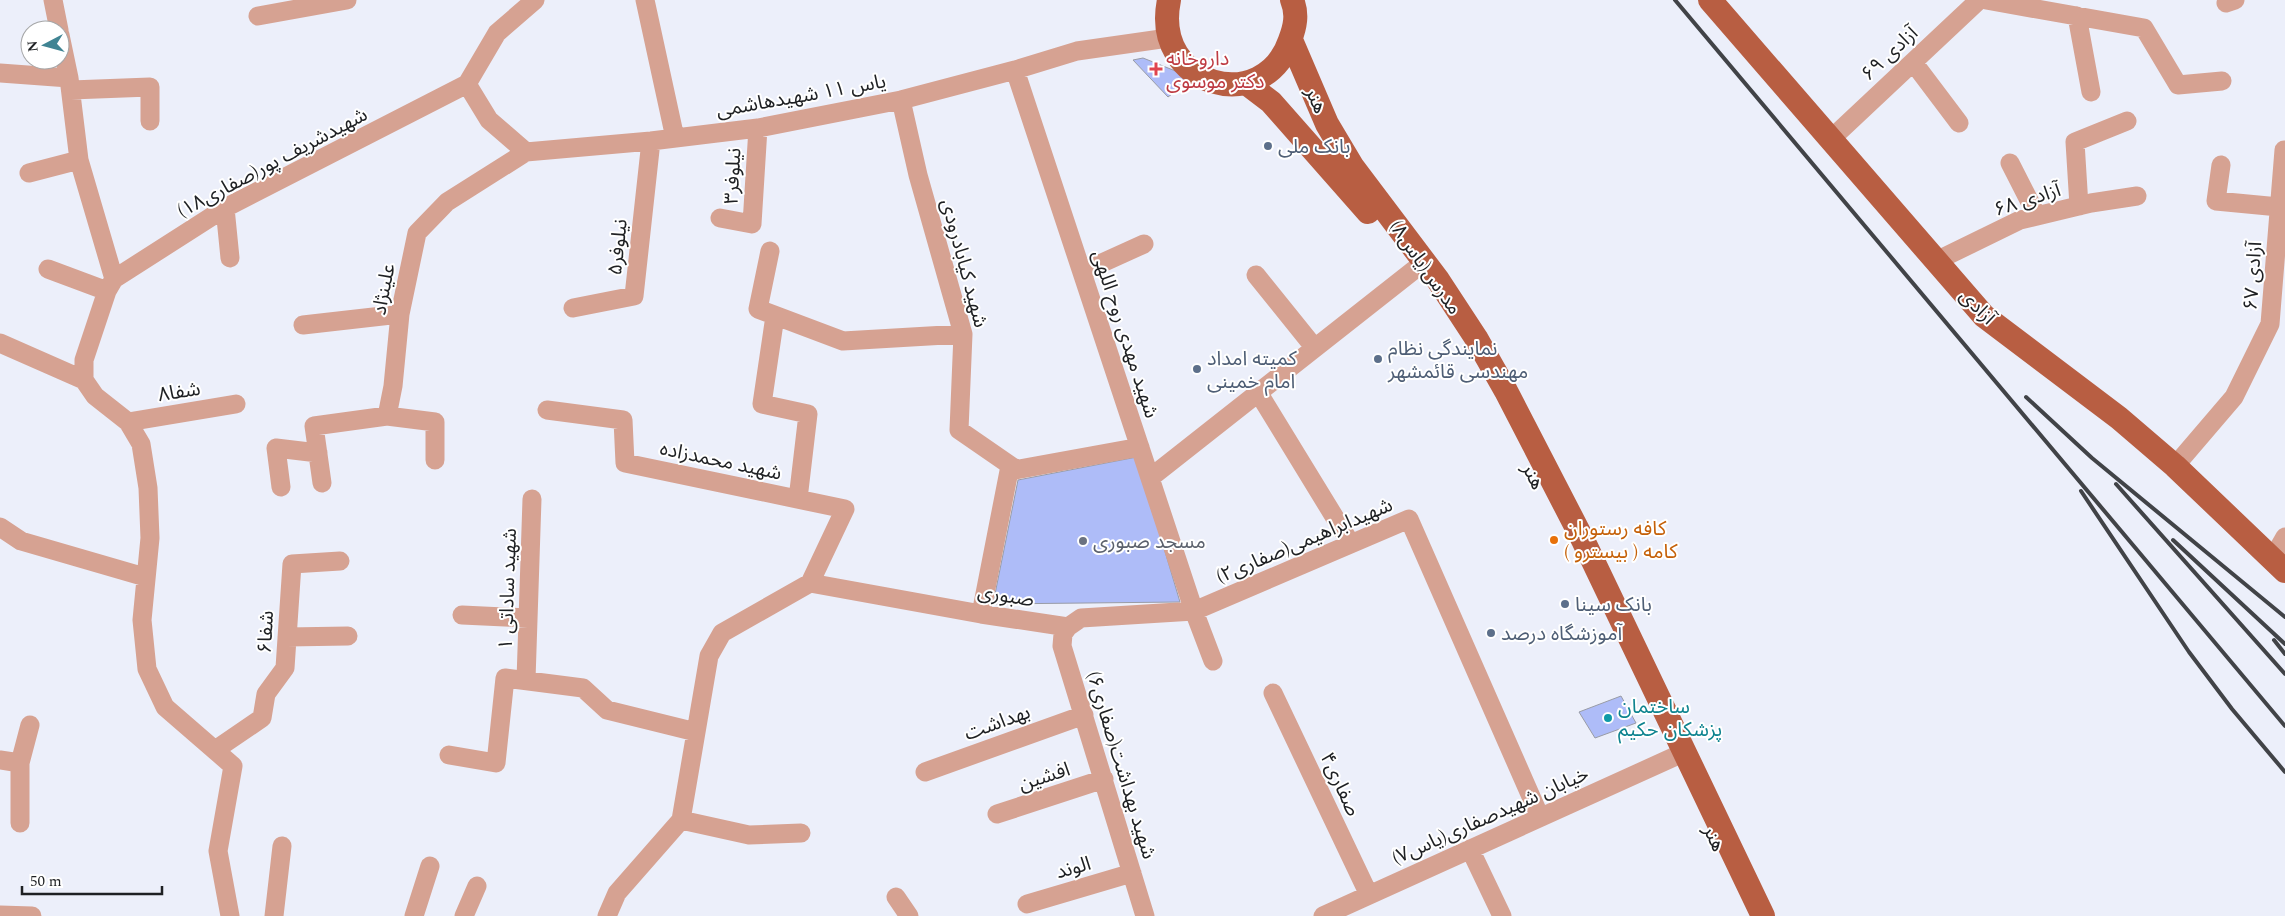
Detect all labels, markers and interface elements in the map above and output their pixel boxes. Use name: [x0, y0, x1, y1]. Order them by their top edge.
street label: آزادی ۶۹: [1854, 18, 1926, 88]
north arrow: [20, 20, 70, 70]
text: N: [22, 40, 44, 53]
place label: داروخانه دکتر موسوی: [1166, 44, 1264, 97]
marker: داروخانه دکتر موسوی: [1150, 63, 1162, 75]
street label: یاس ۱۱ شهیدهاشمی: [714, 66, 889, 126]
street label: هنر: [1297, 81, 1335, 119]
street label: شهیدشریف پور(صفاری۱۸): [172, 100, 373, 226]
place label: بانک ملی: [1278, 132, 1350, 162]
marker: بانک ملی: [1262, 140, 1274, 152]
street label: نیلوفر۳: [717, 147, 749, 205]
street label: آزادی ۶۸: [1990, 175, 2066, 225]
street label: شهید کیابادرودی: [932, 196, 996, 331]
street label: مدرس(یاس۸): [1381, 214, 1469, 321]
street label: نیلوفر۵: [600, 217, 636, 277]
street label: آزادی ۶۷: [2236, 239, 2270, 312]
street label: شهید مهدی روح اللهی: [1084, 246, 1166, 422]
street label: علینژاد: [364, 261, 404, 318]
street label: آزادی: [1952, 282, 2003, 333]
place label: نمایندگی نظام مهندسی قائمشهر: [1387, 334, 1528, 387]
place label: کمیته امداد امام خمینی: [1207, 344, 1297, 397]
marker: نمایندگی نظام مهندسی قائمشهر: [1372, 353, 1384, 365]
marker: کمیته امداد امام خمینی: [1191, 363, 1203, 375]
street label: شفا۸: [156, 374, 203, 410]
street label: شهید محمدزاده: [657, 433, 784, 489]
street label: هنر: [1513, 457, 1552, 495]
street label: شهیدابراهیمی(صفاری۲): [1211, 490, 1397, 592]
place label: کافه رستوران کامه ( بیسترو ): [1564, 514, 1678, 567]
place label: مسجد صبوری: [1093, 527, 1206, 557]
street label: شهید ساداتی ۱: [491, 528, 525, 650]
marker: کافه رستوران کامه ( بیسترو ): [1548, 534, 1560, 546]
marker: مسجد صبوری: [1077, 535, 1089, 547]
street label: صبوری: [975, 577, 1036, 615]
place label: بانک سینا: [1575, 590, 1652, 620]
marker: بانک سینا: [1559, 598, 1571, 610]
street label: شفا۶: [250, 610, 282, 654]
place label: آموزشگاه درصد: [1501, 619, 1623, 649]
marker: آموزشگاه درصد: [1485, 627, 1497, 639]
street label: شهید بهداشت(صفاری۶): [1078, 668, 1164, 863]
place label: ساختمان پزشکان حکیم: [1618, 692, 1722, 745]
street label: بهداشت: [960, 697, 1035, 749]
marker: ساختمان پزشکان حکیم: [1602, 712, 1614, 724]
street label: صفاری۴: [1312, 747, 1368, 821]
street label: افشین: [1015, 755, 1074, 799]
street label: خیابان شهیدصفاری(یاس۷): [1387, 759, 1594, 873]
street label: هنر: [1695, 819, 1733, 857]
street label: الوند: [1052, 849, 1094, 887]
scale bar: [22, 864, 162, 896]
text: 50 m: [30, 870, 62, 893]

